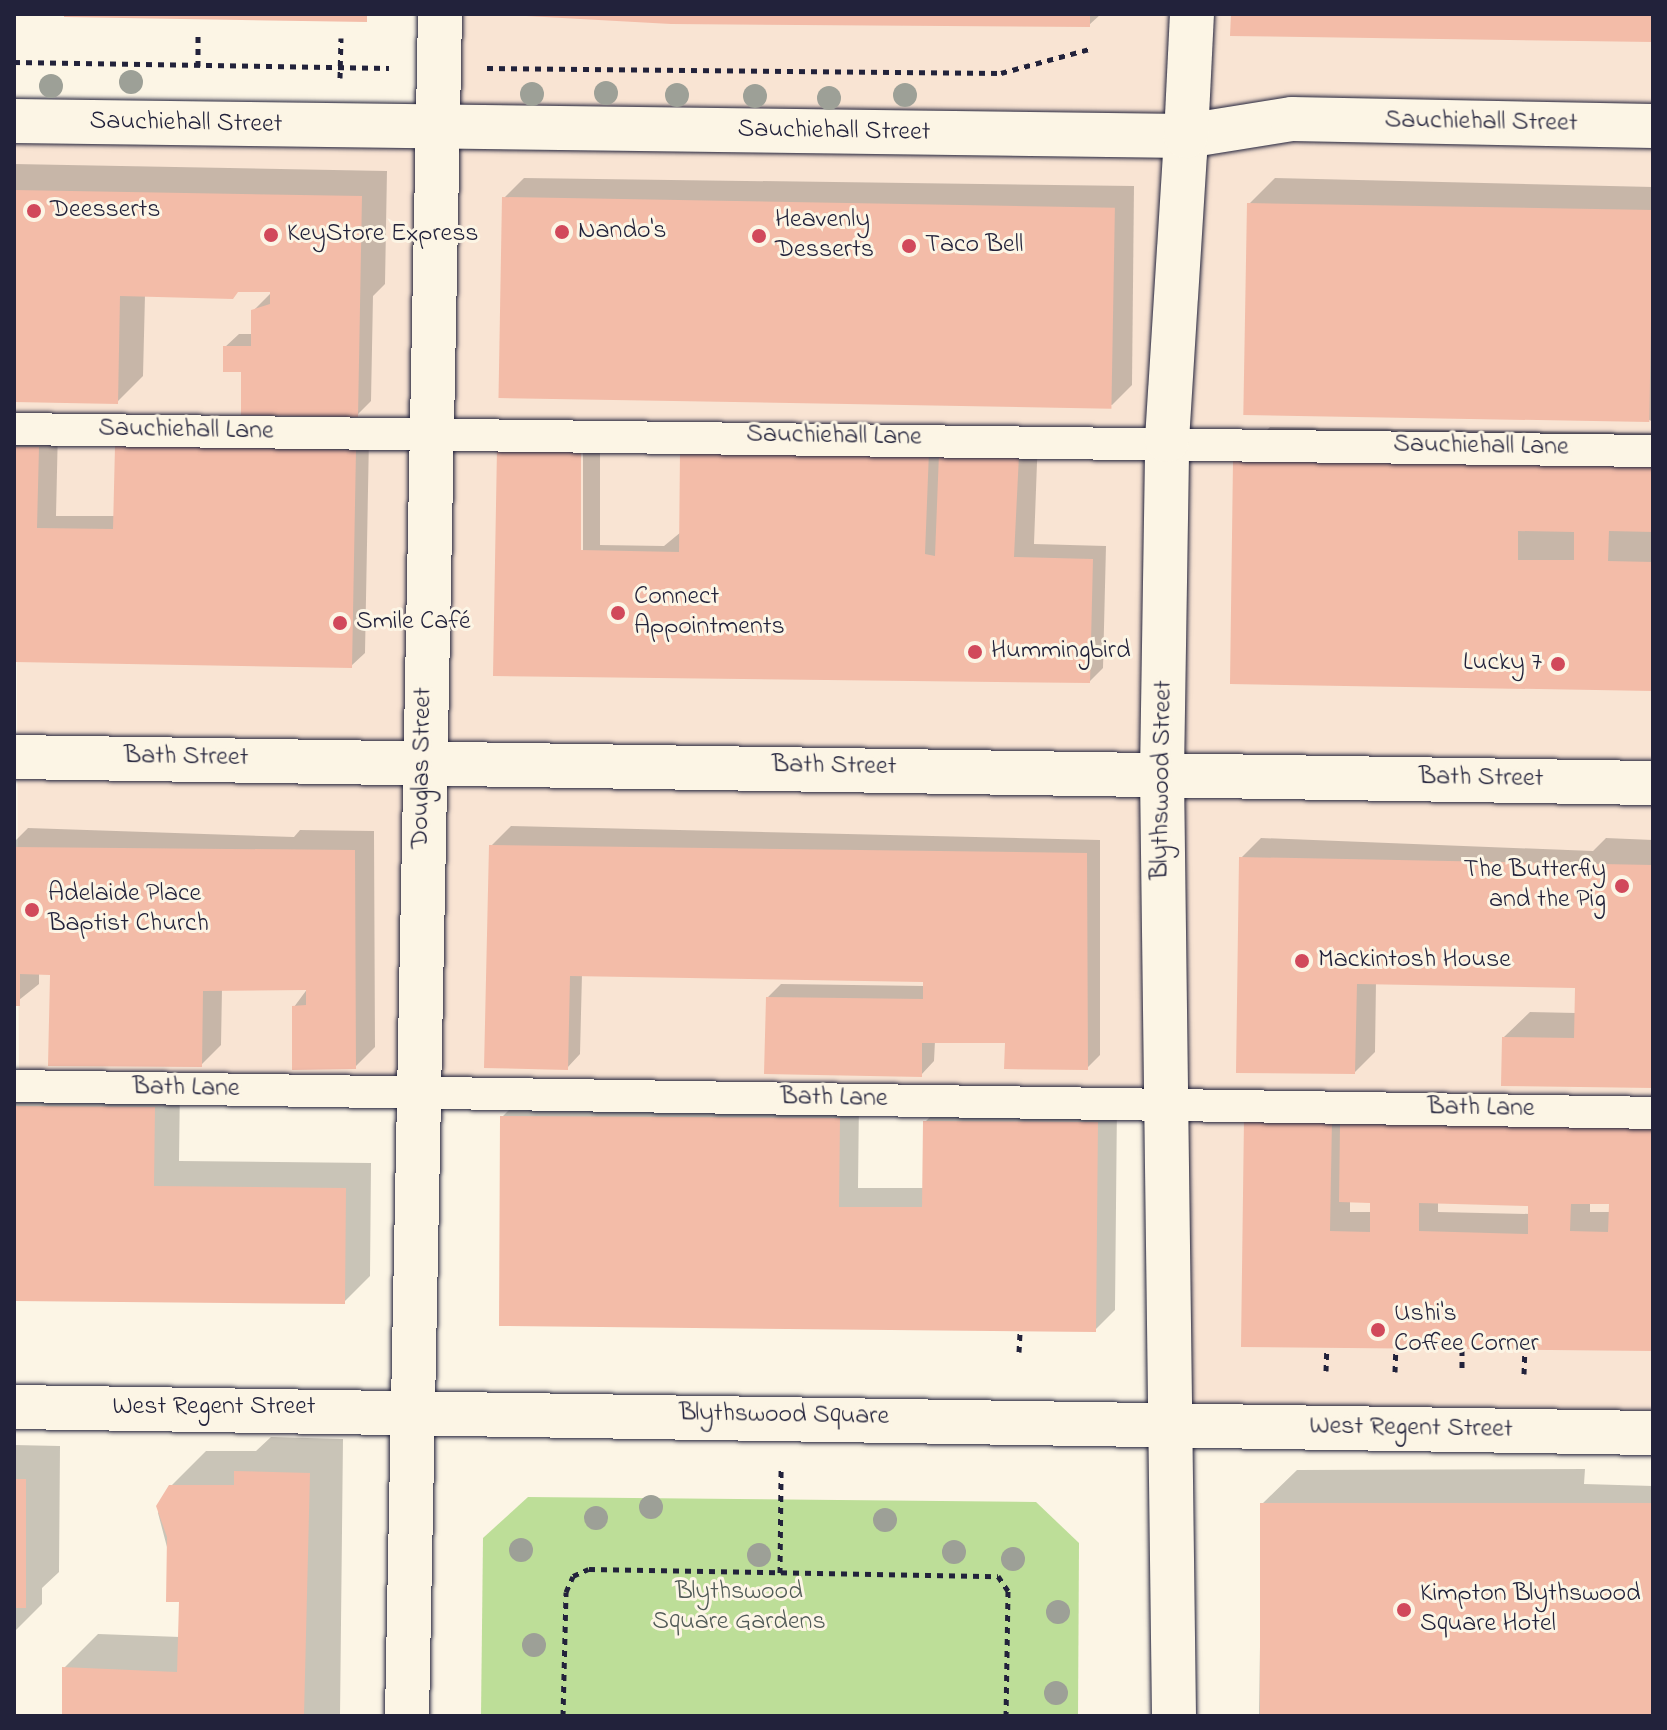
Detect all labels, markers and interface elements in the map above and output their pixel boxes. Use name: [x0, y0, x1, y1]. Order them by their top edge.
street label: Sauchiehall Street: [1384, 106, 1578, 140]
street label: Sauchiehall Street: [89, 107, 283, 141]
street label: Sauchiehall Street: [737, 115, 931, 149]
place label: Deesserts: [50, 195, 161, 227]
marker: Deesserts: [25, 202, 43, 220]
place label: Heavenly Desserts: [775, 205, 874, 266]
place label: Nando's: [578, 216, 666, 248]
place label: KeyStore Express: [287, 219, 479, 251]
marker: Nando's: [553, 223, 571, 241]
marker: KeyStore Express: [262, 226, 280, 244]
marker: Heavenly Desserts: [750, 227, 768, 245]
place label: Taco Bell: [925, 230, 1023, 262]
marker: Taco Bell: [900, 237, 918, 255]
street label: Sauchiehall Lane: [98, 414, 274, 448]
street label: Sauchiehall Lane: [746, 420, 922, 454]
street label: Sauchiehall Lane: [1393, 430, 1569, 464]
place label: Connect Appointments: [634, 582, 785, 644]
marker: Connect Appointments: [609, 604, 627, 622]
place label: Smile Café: [356, 607, 471, 639]
marker: Smile Café: [331, 614, 349, 632]
place label: Hummingbird: [991, 636, 1130, 668]
marker: Hummingbird: [966, 643, 984, 661]
place label: Lucky 7: [1463, 648, 1542, 680]
marker: Lucky 7: [1549, 655, 1567, 673]
street label: Blythswood Street: [1146, 680, 1180, 880]
street label: Douglas Street: [406, 687, 440, 849]
street label: Bath Street: [123, 741, 249, 775]
street label: Bath Street: [771, 750, 897, 784]
street label: Bath Street: [1418, 762, 1544, 796]
place label: The Butterfly and the Pig: [1464, 855, 1606, 916]
marker: The Butterfly and the Pig: [1613, 877, 1631, 895]
place label: Adelaide Place Baptist Church: [48, 879, 209, 940]
marker: Adelaide Place Baptist Church: [23, 901, 41, 919]
place label: Mackintosh House: [1318, 945, 1511, 977]
marker: Mackintosh House: [1293, 952, 1311, 970]
street label: Bath Lane: [132, 1072, 240, 1106]
street label: Bath Lane: [780, 1082, 888, 1116]
street label: Bath Lane: [1427, 1092, 1535, 1126]
place label: Ushi's Coffee Corner: [1394, 1299, 1539, 1360]
marker: Ushi's Coffee Corner: [1369, 1321, 1387, 1339]
street label: West Regent Street: [112, 1392, 316, 1424]
street label: Blythswood Square: [679, 1399, 889, 1433]
street label: West Regent Street: [1309, 1412, 1513, 1446]
park label: Blythswood Square Gardens: [652, 1577, 826, 1638]
place label: Kimpton Blythswood Square Hotel: [1420, 1579, 1641, 1640]
marker: Kimpton Blythswood Square Hotel: [1395, 1601, 1413, 1619]

